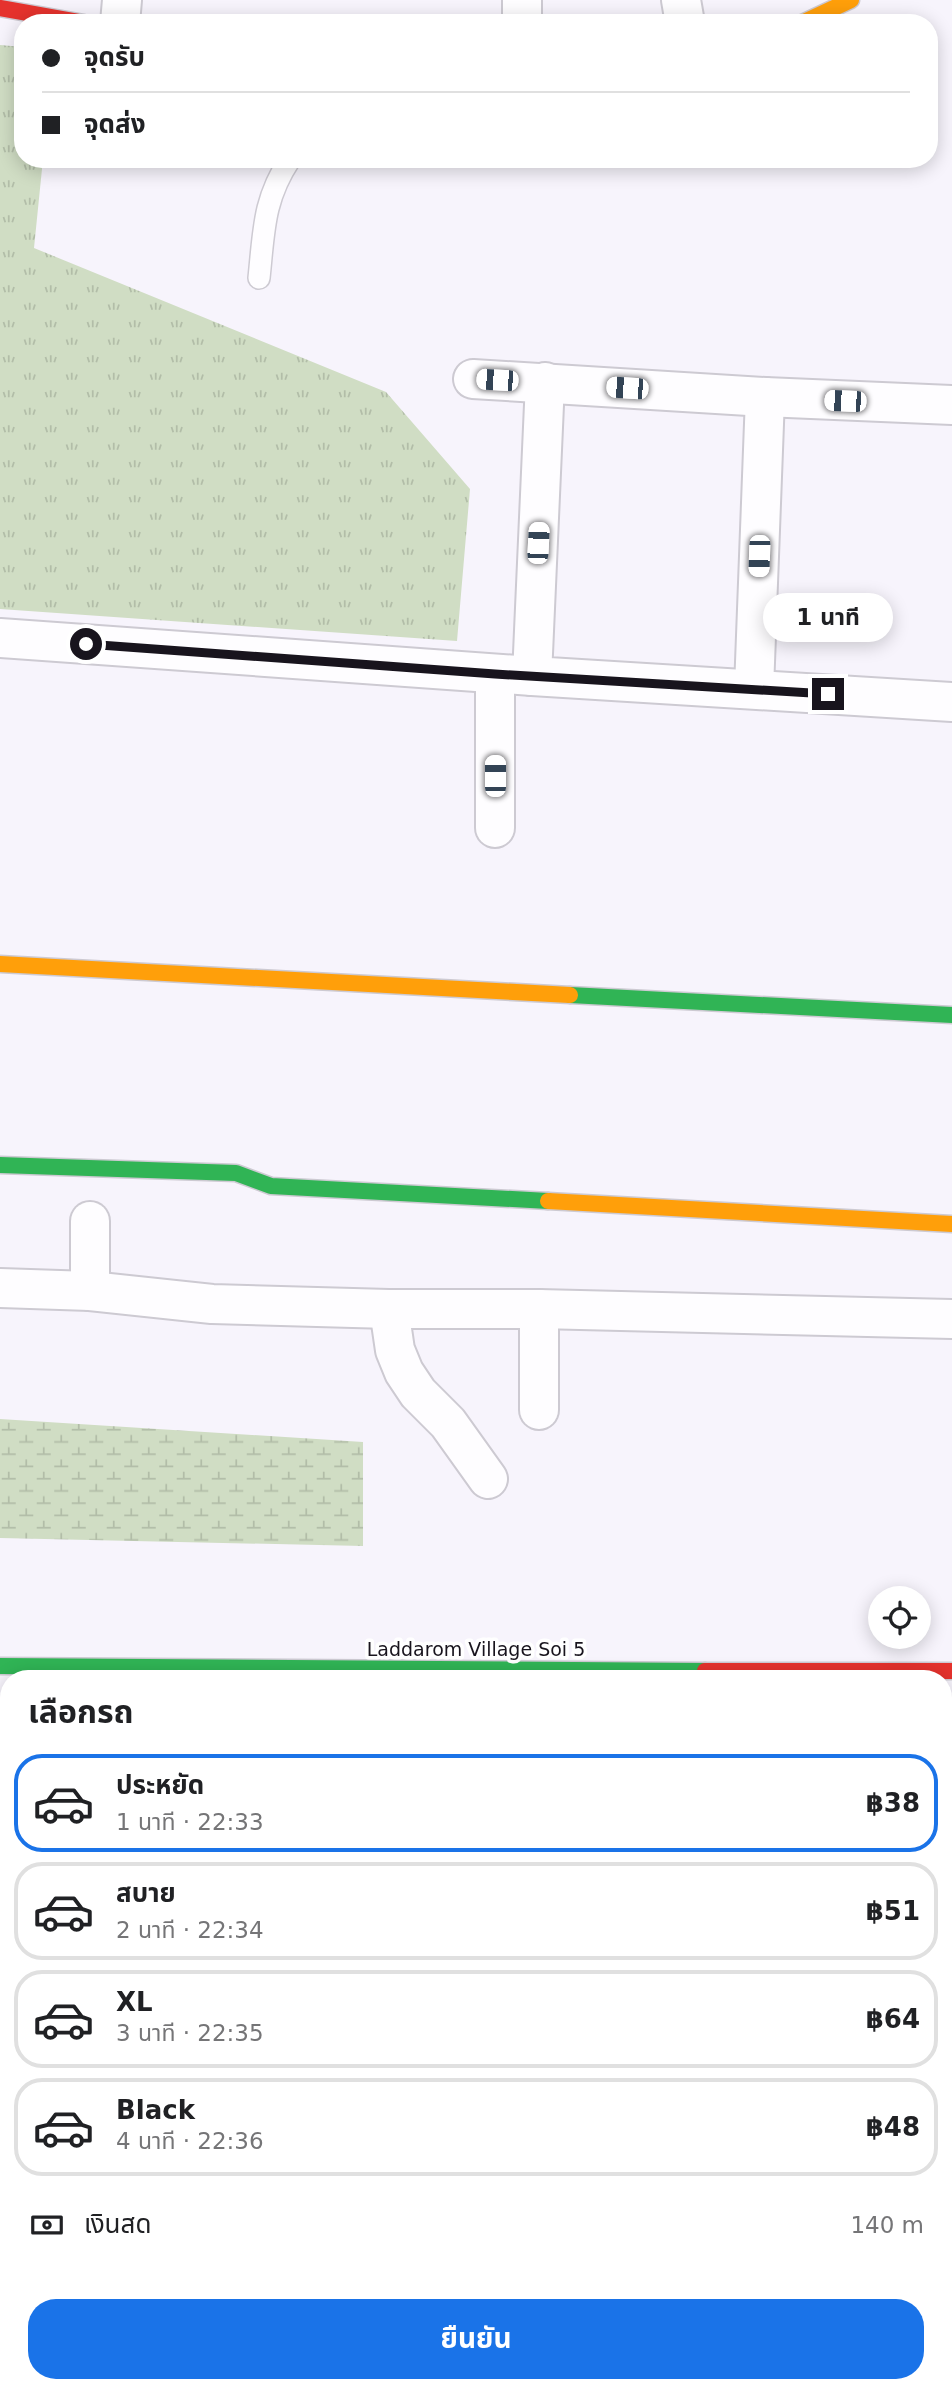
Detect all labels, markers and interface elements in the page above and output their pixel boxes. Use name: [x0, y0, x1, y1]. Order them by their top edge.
text: จุดรับ: [84, 42, 145, 72]
text: จุดส่ง: [84, 109, 146, 139]
car: [476, 368, 519, 392]
car: [606, 376, 649, 400]
car: [824, 390, 867, 412]
car: [527, 521, 550, 565]
car: [748, 535, 771, 577]
callout: 1 นาที: [763, 592, 893, 642]
text: 1 นาที: [796, 604, 860, 630]
route start: [70, 628, 102, 660]
route end: [812, 678, 844, 710]
car: [485, 755, 506, 797]
map controls: [868, 1586, 931, 1649]
button: locate: [868, 1586, 931, 1649]
street label: Laddarom Village Soi 5: [367, 1638, 585, 1660]
text: เลือกรถ: [28, 1693, 133, 1731]
text: ประหยัด: [116, 1770, 204, 1800]
icon: car: [32, 1772, 95, 1835]
text: ฿38: [866, 1788, 920, 1818]
text: 1 นาที · 22:33: [116, 1809, 264, 1835]
text: สบาย: [116, 1878, 176, 1908]
icon: car: [32, 1880, 95, 1943]
text: ฿51: [866, 1896, 920, 1926]
text: 2 นาที · 22:34: [116, 1917, 264, 1943]
text: XL: [116, 1987, 153, 2017]
icon: car: [32, 1988, 95, 2051]
text: ฿64: [866, 2004, 920, 2034]
text: 3 นาที · 22:35: [116, 2020, 264, 2046]
text: Black: [116, 2095, 195, 2125]
icon: car: [32, 2096, 95, 2159]
text: ฿48: [866, 2112, 920, 2142]
text: 4 นาที · 22:36: [116, 2128, 264, 2154]
icon: cash: [28, 2206, 66, 2244]
text: เงินสด: [84, 2209, 151, 2239]
text: 140 m: [850, 2212, 924, 2238]
button: ยืนยัน: [28, 2299, 924, 2379]

